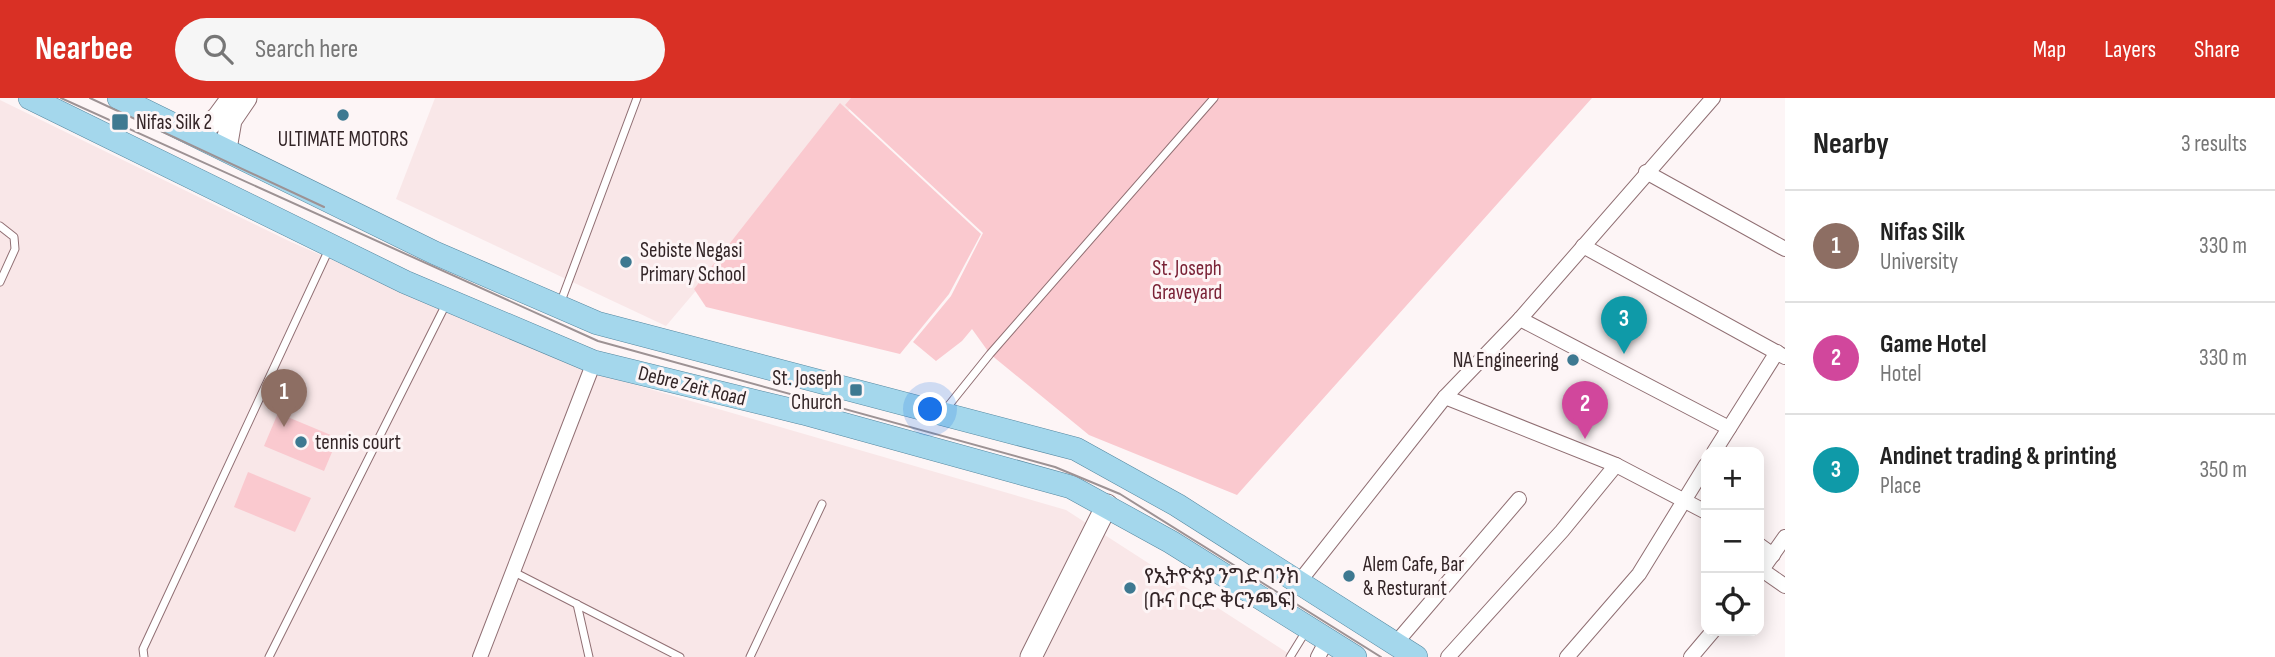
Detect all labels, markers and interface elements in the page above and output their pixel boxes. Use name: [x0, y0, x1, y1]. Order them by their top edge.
search box: [175, 18, 665, 81]
text: Nearbee: [35, 29, 133, 69]
icon: search: [199, 30, 237, 68]
text: Search here: [255, 34, 358, 65]
text: Map: [2033, 35, 2066, 64]
text: Layers: [2104, 35, 2156, 64]
text: Share: [2194, 35, 2240, 64]
marker: ULTIMATE MOTORS: [335, 107, 351, 123]
place label: Nifas Silk 2: [136, 110, 212, 135]
marker: Nifas Silk 2: [110, 112, 130, 132]
text: Nearby: [1813, 126, 1889, 162]
place label: ULTIMATE MOTORS: [278, 127, 408, 152]
text: 3 results: [2181, 130, 2247, 158]
text: Nifas Silk: [1880, 217, 1965, 248]
text: 1: [1831, 232, 1841, 260]
text: 330 m: [2199, 232, 2247, 260]
place label: Sebiste Negasi Primary School: [640, 238, 746, 287]
text: University: [1880, 248, 1958, 276]
marker: Sebiste Negasi Primary School: [618, 254, 634, 270]
park label: St. Joseph Graveyard: [1152, 256, 1222, 305]
pin: 3: [1601, 296, 1647, 354]
text: Game Hotel: [1880, 329, 1987, 360]
text: 2: [1831, 344, 1841, 372]
text: 330 m: [2199, 344, 2247, 372]
place label: NA Engineering: [1453, 348, 1559, 373]
marker: NA Engineering: [1565, 352, 1581, 368]
text: Hotel: [1880, 360, 1922, 388]
street label: Debre Zeit Road: [635, 361, 749, 411]
place label: St. Joseph Church: [772, 366, 842, 415]
pin: 1: [261, 369, 307, 427]
pin: 2: [1562, 381, 1608, 439]
marker: St. Joseph Church: [848, 382, 864, 398]
your location: [913, 392, 947, 426]
place label: tennis court: [315, 430, 401, 455]
marker: tennis court: [293, 434, 309, 450]
text: Andinet trading & printing: [1880, 441, 2117, 472]
map controls: [1701, 447, 1764, 636]
button: +: [1701, 447, 1764, 510]
text: 3: [1831, 456, 1841, 484]
text: 350 m: [2199, 456, 2247, 484]
text: Place: [1880, 472, 1921, 500]
button: −: [1701, 510, 1764, 573]
place label: Alem Cafe, Bar & Resturant: [1362, 552, 1464, 601]
place label: የኢትዮጵያ ንግድ ባንክ (ቡና ቦርድ ቅርንጫፍ): [1144, 564, 1300, 613]
marker: Alem Cafe, Bar & Resturant: [1341, 568, 1357, 584]
button: locate: [1701, 573, 1764, 636]
marker: የኢትዮጵያ ንግድ ባንክ (ቡና ቦርድ ቅርንጫፍ): [1122, 580, 1138, 596]

